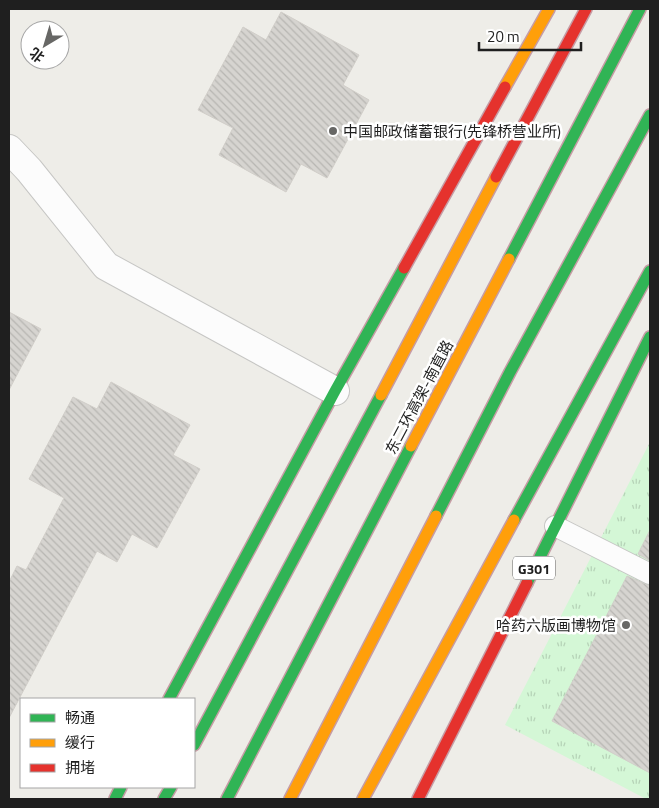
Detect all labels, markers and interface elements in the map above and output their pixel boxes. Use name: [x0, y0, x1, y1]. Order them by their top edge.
north arrow: [20, 20, 70, 70]
scale bar: [479, 20, 582, 52]
text: 20 m: [487, 25, 520, 48]
text: 北: [25, 43, 49, 68]
place label: 中国邮政储蓄银行(先锋桥营业所): [343, 120, 561, 143]
marker: 中国邮政储蓄银行(先锋桥营业所): [327, 125, 339, 137]
street label: 东二环高架-南直路: [379, 336, 459, 458]
road number: G301: [513, 556, 555, 580]
place label: 哈药六版画博物馆: [496, 614, 616, 637]
marker: 哈药六版画博物馆: [620, 619, 632, 631]
legend: [20, 698, 195, 788]
text: 畅通: [65, 706, 95, 729]
text: 缓行: [65, 731, 95, 754]
text: 拥堵: [65, 756, 95, 779]

